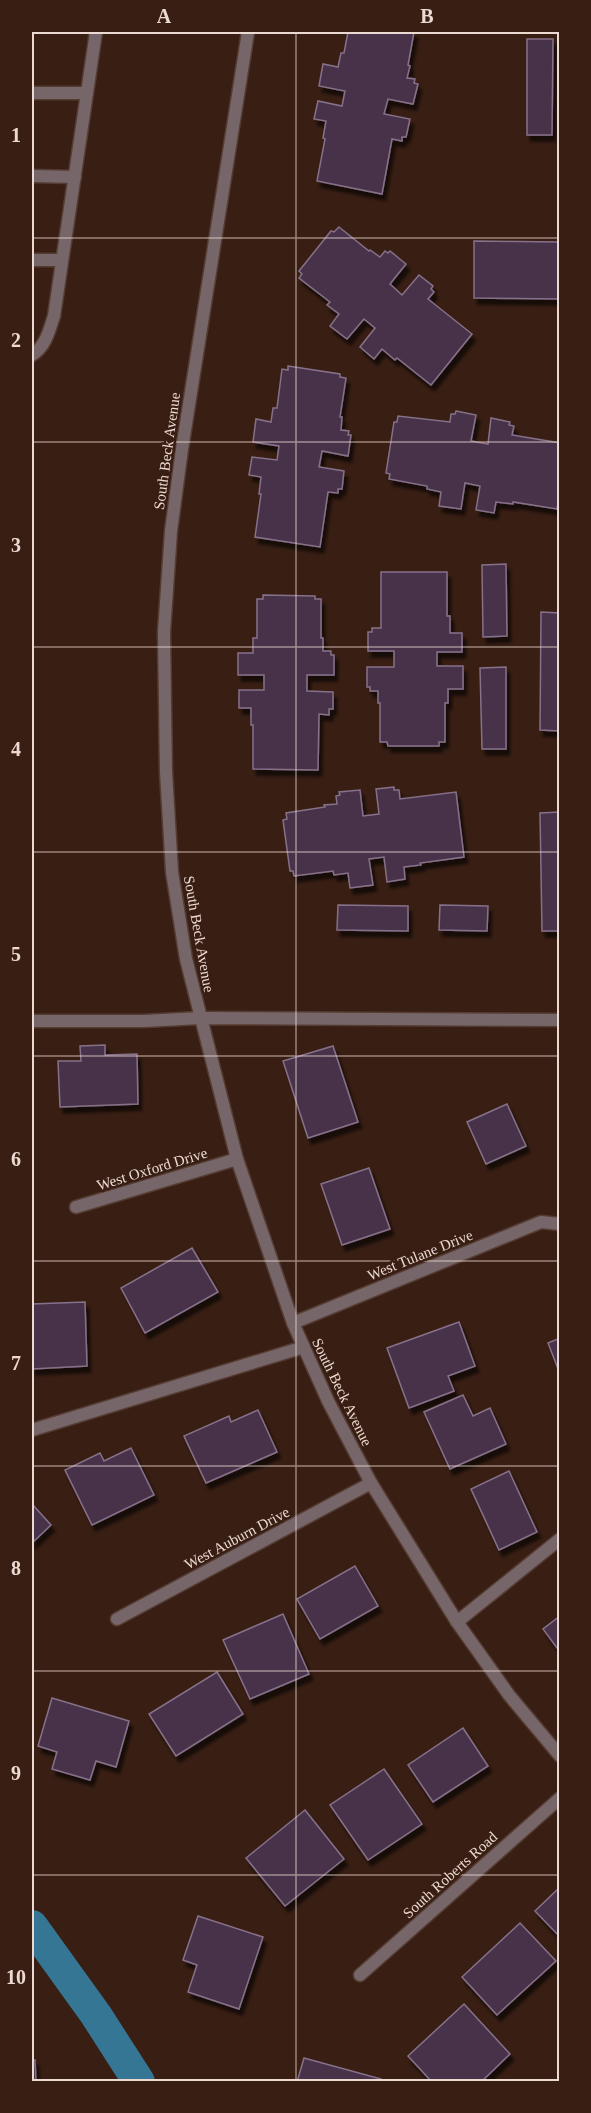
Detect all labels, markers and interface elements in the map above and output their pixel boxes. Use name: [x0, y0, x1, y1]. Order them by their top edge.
text: A: [157, 5, 172, 27]
text: B: [420, 5, 434, 27]
text: 1: [11, 124, 21, 146]
text: 2: [11, 329, 21, 351]
street label: South Beck Avenue: [151, 391, 183, 511]
text: 3: [11, 534, 21, 556]
text: 4: [11, 738, 21, 760]
street label: South Beck Avenue: [181, 874, 217, 994]
text: 5: [11, 943, 21, 965]
street label: West Oxford Drive: [95, 1144, 209, 1193]
text: 6: [11, 1148, 21, 1170]
street label: West Tulane Drive: [365, 1226, 475, 1283]
street label: South Beck Avenue: [309, 1335, 375, 1449]
text: 7: [11, 1352, 21, 1374]
street label: West Auburn Drive: [182, 1503, 292, 1572]
text: 8: [11, 1557, 21, 1579]
text: 9: [11, 1762, 21, 1784]
street label: South Roberts Road: [400, 1828, 501, 1921]
text: 10: [6, 1966, 26, 1988]

